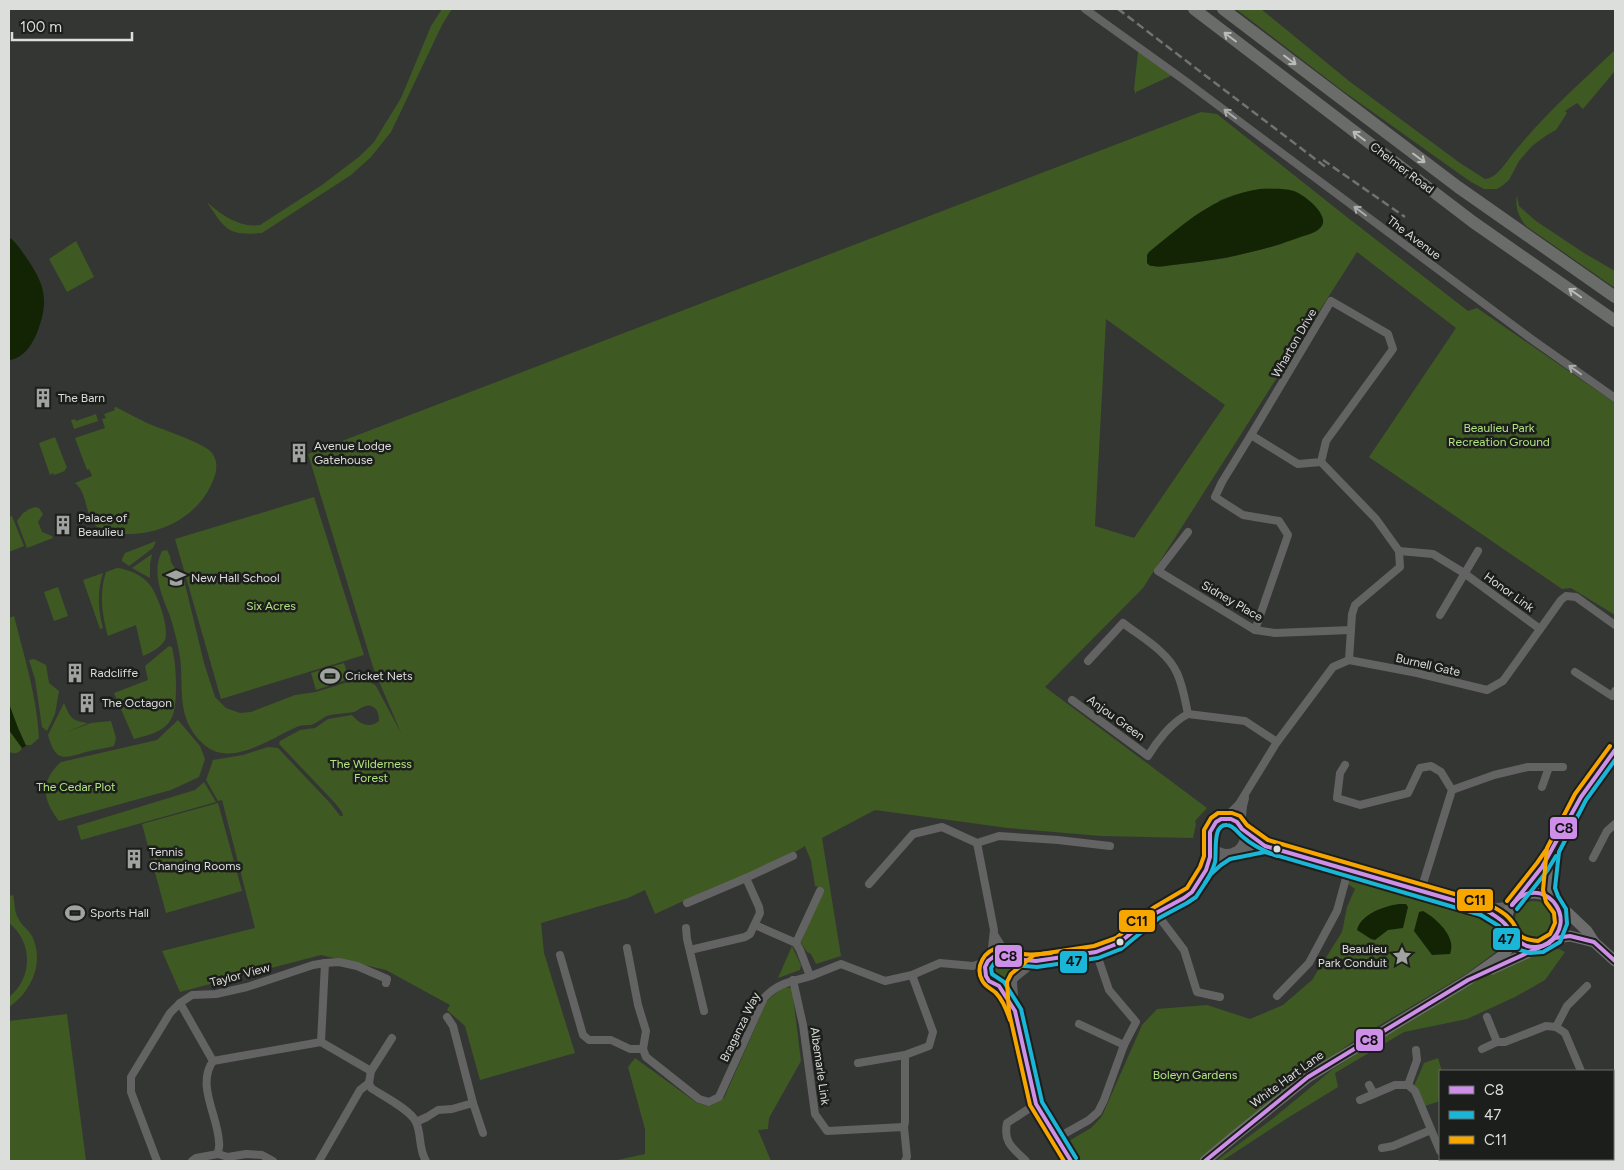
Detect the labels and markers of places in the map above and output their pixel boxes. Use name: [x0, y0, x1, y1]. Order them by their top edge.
building icon: The Barn: [32, 387, 54, 409]
place label: The Barn: [58, 391, 105, 405]
place label: Avenue Lodge Gatehouse: [314, 439, 392, 467]
building icon: Avenue Lodge Gatehouse: [288, 442, 310, 464]
place label: Palace of Beaulieu: [78, 511, 128, 539]
building icon: Palace of Beaulieu: [52, 514, 74, 536]
school or university icon: New Hall School: [165, 567, 187, 589]
place label: New Hall School: [191, 571, 280, 585]
building icon: Radcliffe: [64, 662, 86, 684]
sports icon: Cricket Nets: [319, 665, 341, 687]
place label: Radcliffe: [90, 666, 138, 680]
place label: Cricket Nets: [345, 669, 413, 683]
building icon: The Octagon: [76, 692, 98, 714]
place label: The Octagon: [102, 696, 172, 710]
unlabelled marker: [1272, 844, 1282, 854]
place label: Tennis Changing Rooms: [149, 845, 241, 873]
building icon: Tennis Changing Rooms: [123, 848, 145, 870]
sports icon: Sports Hall: [64, 902, 86, 924]
place label: Sports Hall: [90, 906, 149, 920]
unlabelled marker: [1115, 937, 1125, 947]
place label: Beaulieu Park Conduit: [1318, 942, 1387, 970]
place icon: Beaulieu Park Conduit: [1391, 945, 1413, 967]

